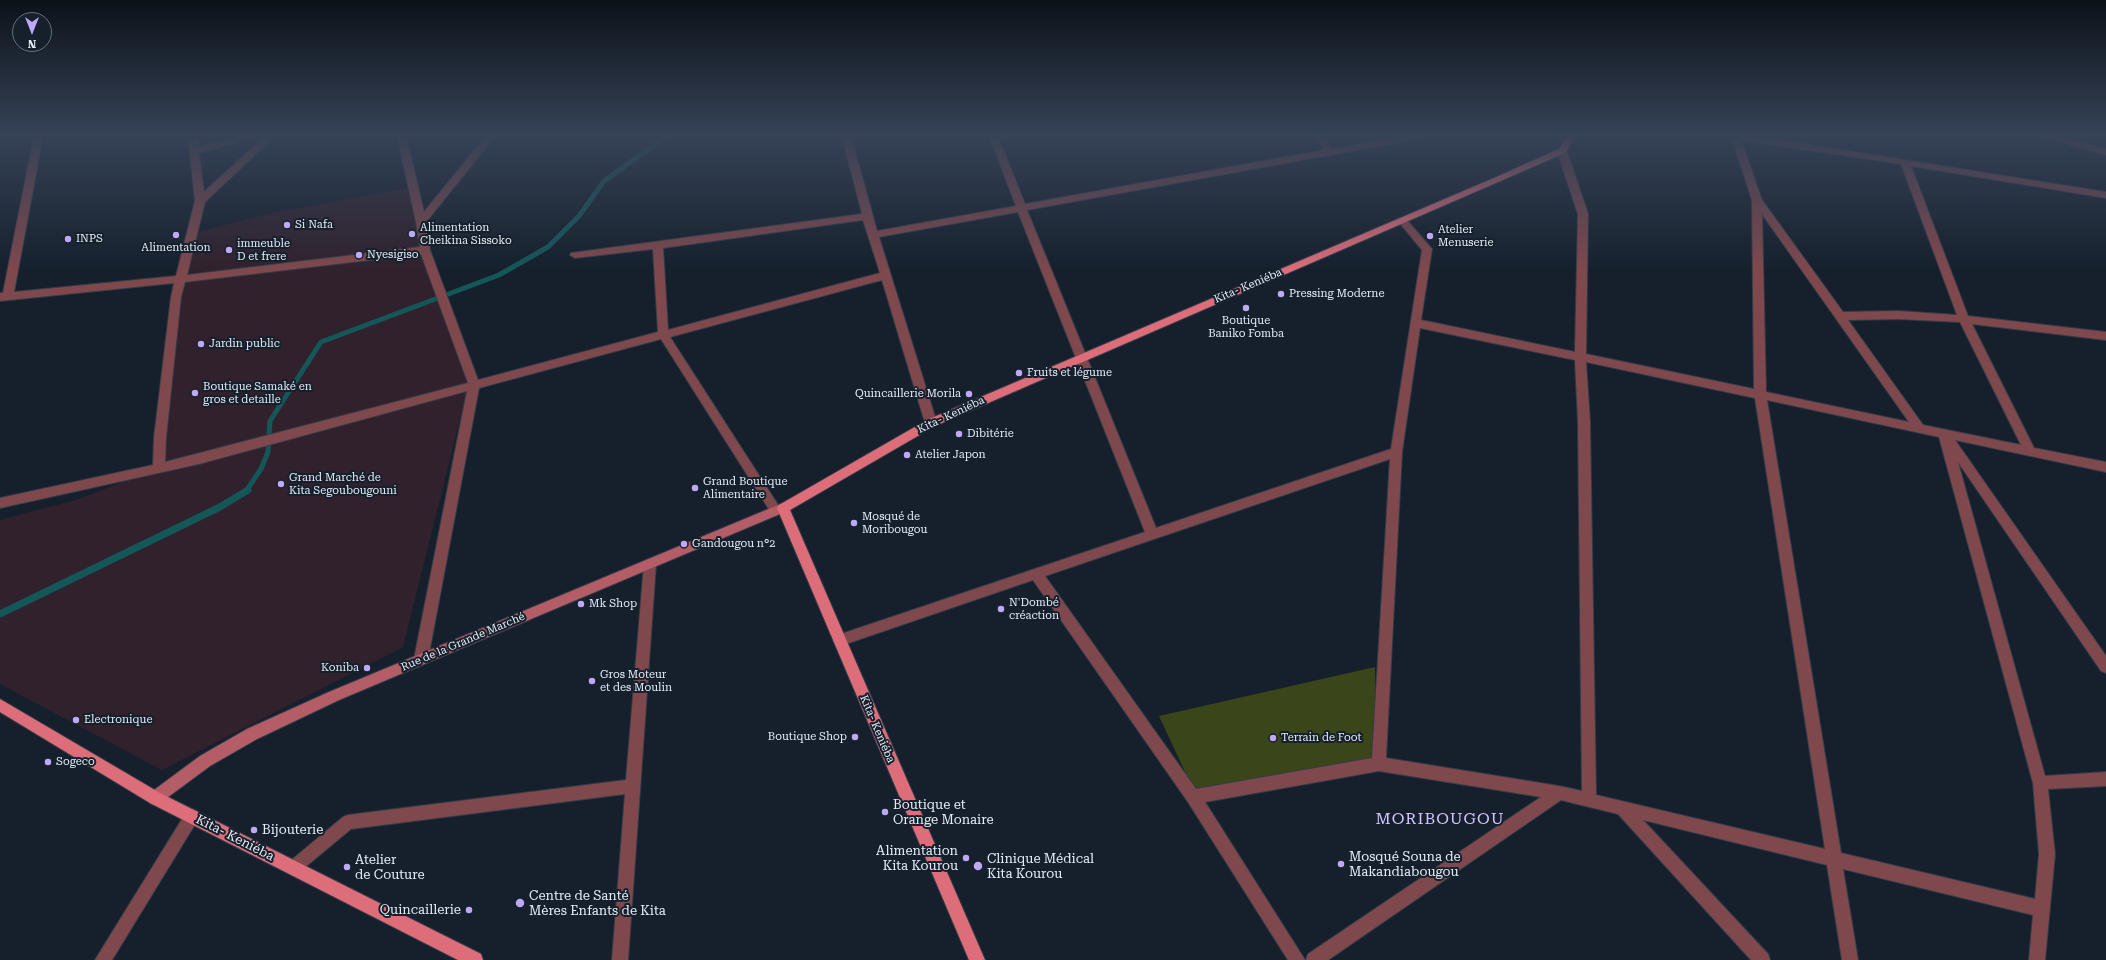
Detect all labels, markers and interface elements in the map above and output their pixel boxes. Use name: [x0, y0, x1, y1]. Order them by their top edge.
north arrow: [12, 12, 52, 52]
text: N: [28, 37, 36, 50]
place label: Si Nafa: [295, 218, 333, 232]
marker: Si Nafa: [282, 220, 292, 230]
place label: Alimentation Cheikina Sissoko: [420, 221, 512, 247]
place label: Atelier Menuserie: [1438, 223, 1494, 249]
marker: Alimentation Cheikina Sissoko: [407, 229, 417, 239]
marker: Alimentation: [171, 230, 181, 240]
marker: Atelier Menuserie: [1425, 231, 1435, 241]
place label: INPS: [76, 232, 103, 246]
marker: INPS: [63, 234, 73, 244]
place label: immeuble D et frere: [237, 237, 290, 263]
place label: Alimentation: [141, 241, 211, 255]
marker: immeuble D et frere: [224, 245, 234, 255]
place label: Nyesigiso: [367, 248, 418, 262]
marker: Nyesigiso: [354, 250, 364, 260]
street label: Kita- Keniéba: [1212, 266, 1284, 306]
place label: Pressing Moderne: [1289, 287, 1384, 301]
marker: Pressing Moderne: [1276, 289, 1286, 299]
marker: Boutique Baniko Fomba: [1241, 303, 1251, 313]
place label: Boutique Baniko Fomba: [1208, 314, 1284, 340]
place label: Jardin public: [209, 337, 280, 351]
marker: Jardin public: [196, 339, 206, 349]
place label: Fruits et légume: [1027, 366, 1112, 380]
marker: Fruits et légume: [1014, 368, 1024, 378]
place label: Boutique Samaké en gros et detaille: [203, 380, 312, 406]
place label: Quincaillerie Morila: [855, 387, 961, 401]
marker: Boutique Samaké en gros et detaille: [190, 388, 200, 398]
marker: Quincaillerie Morila: [964, 389, 974, 399]
street label: Kita- Keniéba: [915, 394, 987, 436]
place label: Dibitérie: [967, 427, 1014, 441]
marker: Dibitérie: [954, 429, 964, 439]
place label: Atelier Japon: [915, 448, 986, 462]
marker: Atelier Japon: [902, 450, 912, 460]
place label: Grand Marché de Kita Segoubougouni: [289, 471, 397, 497]
place label: Grand Boutique Alimentaire: [703, 475, 787, 501]
marker: Grand Marché de Kita Segoubougouni: [276, 479, 286, 489]
marker: Grand Boutique Alimentaire: [690, 483, 700, 493]
place label: Mosqué de Moribougou: [862, 510, 927, 536]
marker: Mosqué de Moribougou: [849, 518, 859, 528]
place label: Gandougou n°2: [692, 537, 775, 551]
marker: Gandougou n°2: [679, 539, 689, 549]
place label: N'Dombé créaction: [1009, 596, 1059, 622]
place label: Mk Shop: [589, 597, 637, 611]
marker: Mk Shop: [576, 599, 586, 609]
marker: N'Dombé créaction: [996, 604, 1006, 614]
street label: Rue de la Grande Marché: [399, 610, 527, 674]
place label: Koniba: [321, 661, 359, 675]
marker: Koniba: [362, 663, 372, 673]
place label: Gros Moteur et des Moulin: [600, 668, 672, 694]
marker: Gros Moteur et des Moulin: [587, 676, 597, 686]
street label: Kita- Keniéba: [857, 693, 897, 765]
place label: Electronique: [84, 713, 152, 727]
marker: Electronique: [71, 715, 81, 725]
place label: Boutique Shop: [768, 730, 847, 744]
place label: Terrain de Foot: [1281, 731, 1362, 745]
marker: Boutique Shop: [850, 732, 860, 742]
marker: Terrain de Foot: [1268, 733, 1278, 743]
place label: Sogeco: [56, 755, 95, 769]
marker: Sogeco: [43, 757, 53, 767]
place label: Boutique et Orange Monaire: [893, 797, 994, 828]
marker: Boutique et Orange Monaire: [880, 807, 890, 817]
district label: MORIBOUGOU: [1375, 809, 1505, 829]
street label: Kita- Keniéba: [193, 812, 277, 864]
place label: Bijouterie: [262, 822, 323, 838]
marker: Bijouterie: [249, 825, 259, 835]
place label: Alimentation Kita Kourou: [876, 843, 958, 874]
place label: Mosqué Souna de Makandiabougou: [1349, 849, 1461, 880]
place label: Clinique Médical Kita Kourou: [987, 851, 1094, 882]
place label: Atelier de Couture: [355, 852, 425, 883]
marker: Alimentation Kita Kourou: [961, 853, 971, 863]
marker: Mosqué Souna de Makandiabougou: [1336, 859, 1346, 869]
marker: Clinique Médical Kita Kourou: [972, 860, 984, 872]
marker: Atelier de Couture: [342, 862, 352, 872]
place label: Centre de Santé Mères Enfants de Kita: [529, 888, 666, 919]
marker: Centre de Santé Mères Enfants de Kita: [514, 897, 526, 909]
place label: Quincaillerie: [380, 902, 461, 918]
marker: Quincaillerie: [464, 905, 474, 915]

